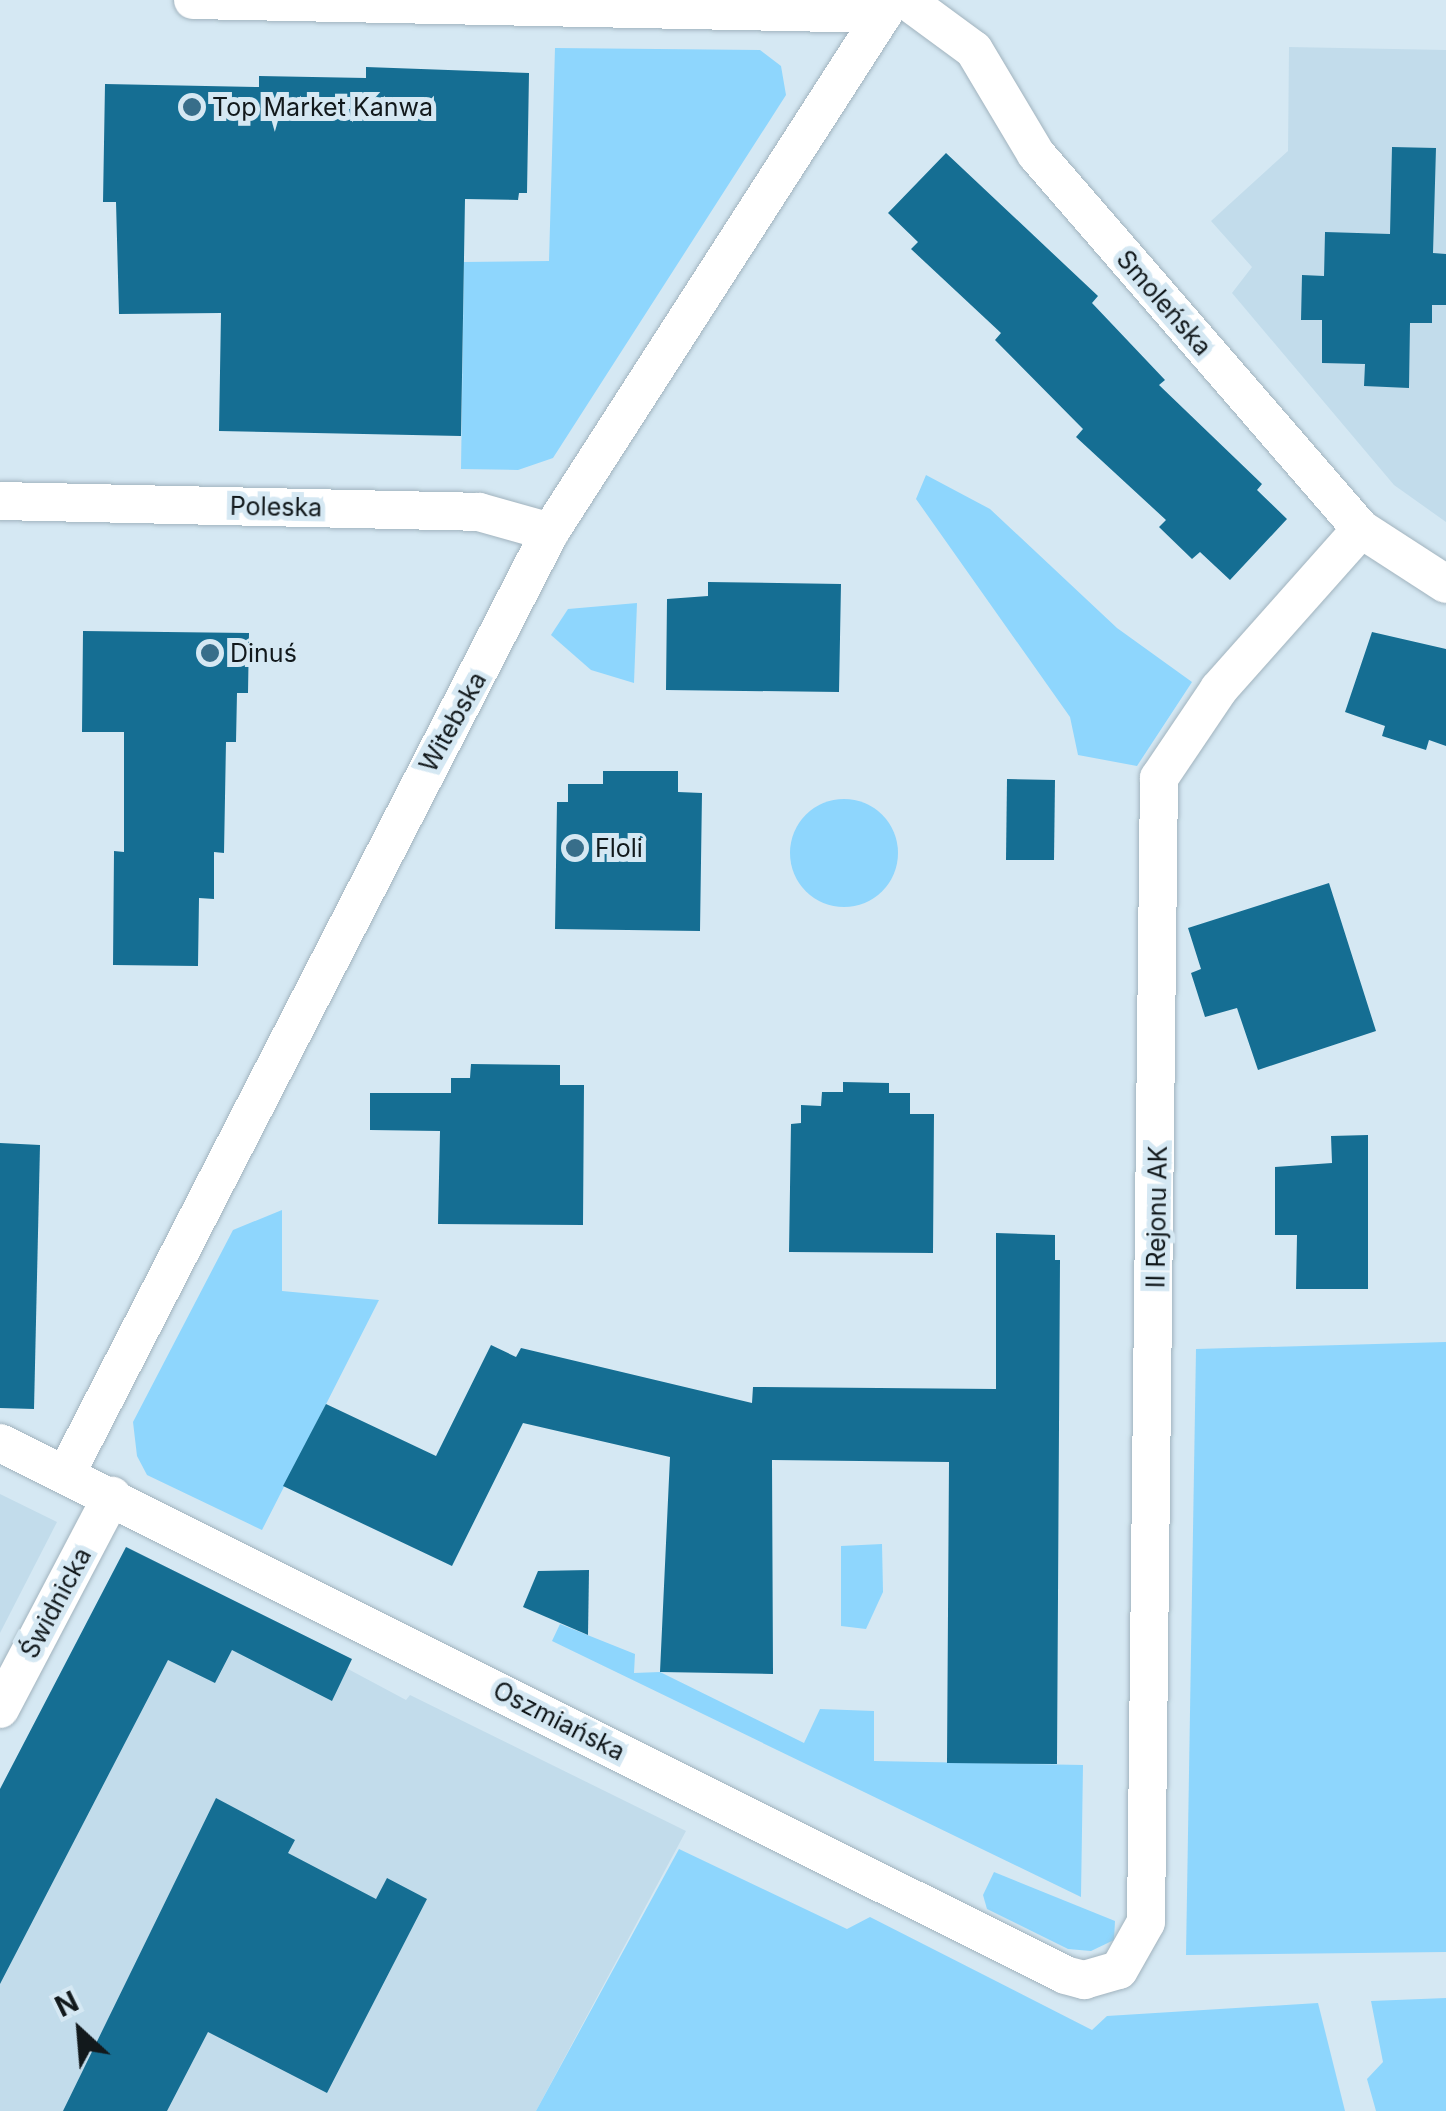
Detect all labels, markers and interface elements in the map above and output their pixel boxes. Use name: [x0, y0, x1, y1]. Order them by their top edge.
place label: Top Market Kanwa: [212, 92, 433, 122]
marker: Top Market Kanwa: [181, 96, 203, 118]
street label: Smoleńska: [1110, 244, 1218, 362]
street label: Poleska: [230, 491, 322, 523]
place label: Dinuś: [230, 638, 297, 668]
marker: Dinuś: [199, 642, 221, 664]
street label: Witebska: [413, 667, 493, 777]
place label: Floli: [595, 833, 643, 863]
marker: Floli: [564, 837, 586, 859]
street label: II Rejonu AK: [1141, 1146, 1173, 1288]
street label: Świdnicka: [14, 1543, 98, 1663]
street label: Oszmiańska: [488, 1675, 630, 1767]
north arrow: [30, 1981, 130, 2081]
text: N: [50, 1984, 84, 2024]

